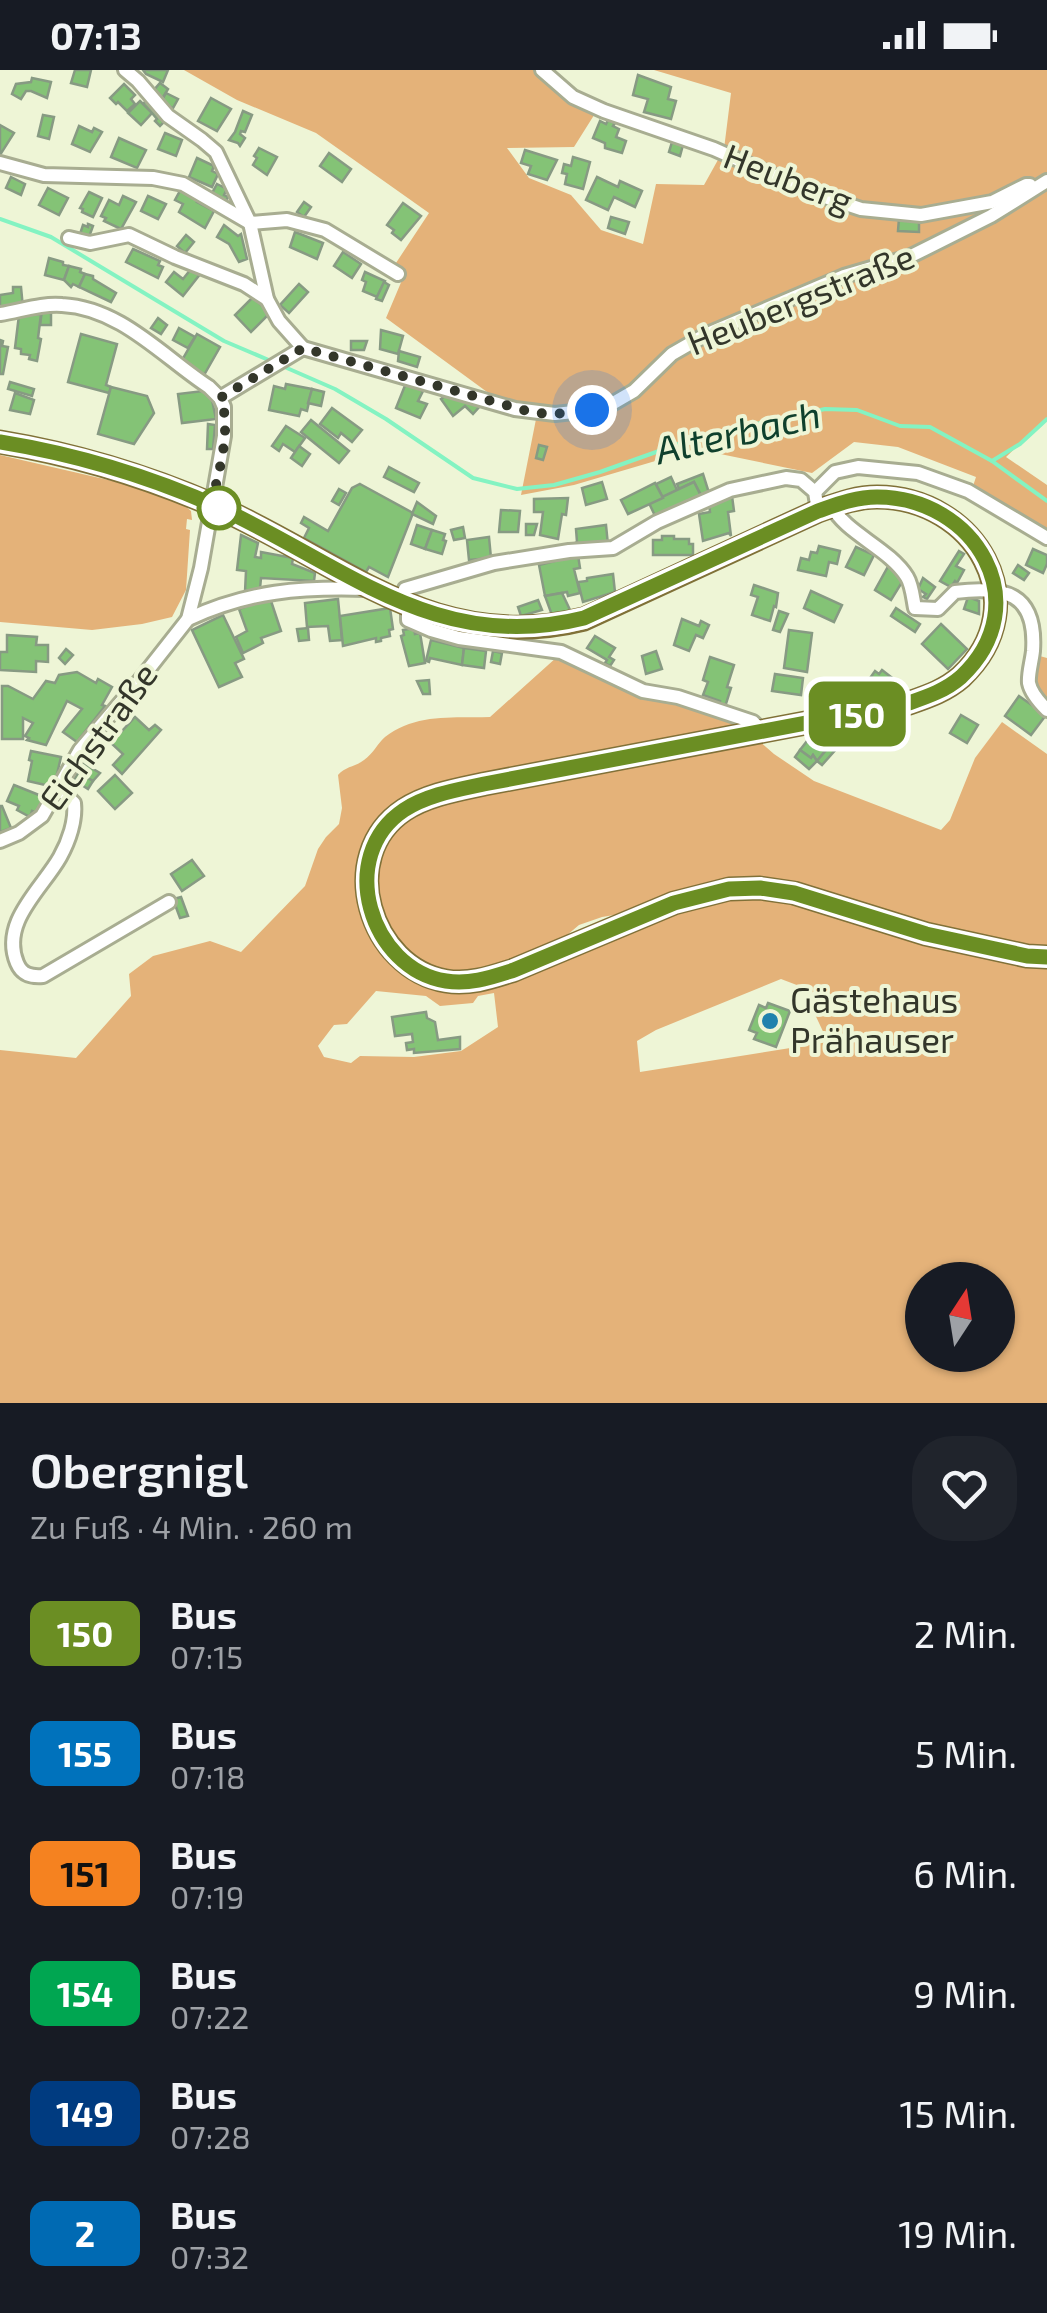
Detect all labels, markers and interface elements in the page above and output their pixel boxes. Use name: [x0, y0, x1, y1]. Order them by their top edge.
text: 07:13: [50, 12, 142, 58]
street label: Heuberg: [719, 133, 859, 221]
street label: Heubergstraße: [681, 234, 920, 363]
your location: [567, 385, 617, 435]
water label: Alterbach: [649, 390, 825, 473]
unlabelled marker: [198, 487, 240, 529]
street label: Eichstraße: [30, 654, 165, 818]
line badge: 150: [800, 682, 914, 746]
text: 150: [829, 693, 885, 735]
place label: Gästehaus Prähauser: [790, 978, 958, 1060]
marker: Gästehaus Prähauser: [759, 1010, 781, 1032]
north arrow: [905, 1262, 1015, 1372]
map controls: [905, 1262, 1015, 1372]
button: heart: [912, 1436, 1017, 1541]
text: Obergnigl: [30, 1440, 248, 1498]
text: Zu Fuß · 4 Min. · 260 m: [30, 1507, 353, 1545]
text: Bus: [170, 1591, 237, 1637]
text: 2 Min.: [914, 1610, 1017, 1656]
text: 150: [57, 1612, 113, 1654]
text: 07:15: [170, 1637, 243, 1675]
text: Bus: [170, 1711, 237, 1757]
text: 5 Min.: [915, 1730, 1017, 1776]
text: 155: [58, 1732, 112, 1774]
text: 07:18: [170, 1757, 245, 1795]
text: Bus: [170, 1831, 237, 1877]
text: 6 Min.: [913, 1850, 1017, 1896]
text: 151: [60, 1852, 110, 1894]
text: 07:19: [170, 1877, 244, 1915]
text: Bus: [170, 1951, 237, 1997]
text: 9 Min.: [913, 1970, 1017, 2016]
text: 154: [57, 1972, 113, 2014]
text: 07:22: [170, 1997, 249, 2035]
text: Bus: [170, 2071, 237, 2117]
text: 15 Min.: [900, 2090, 1017, 2136]
text: 149: [56, 2092, 114, 2134]
text: 07:28: [170, 2117, 251, 2155]
text: Bus: [170, 2191, 237, 2237]
text: 19 Min.: [898, 2210, 1017, 2256]
text: 2: [75, 2212, 95, 2254]
text: 07:32: [170, 2237, 249, 2275]

